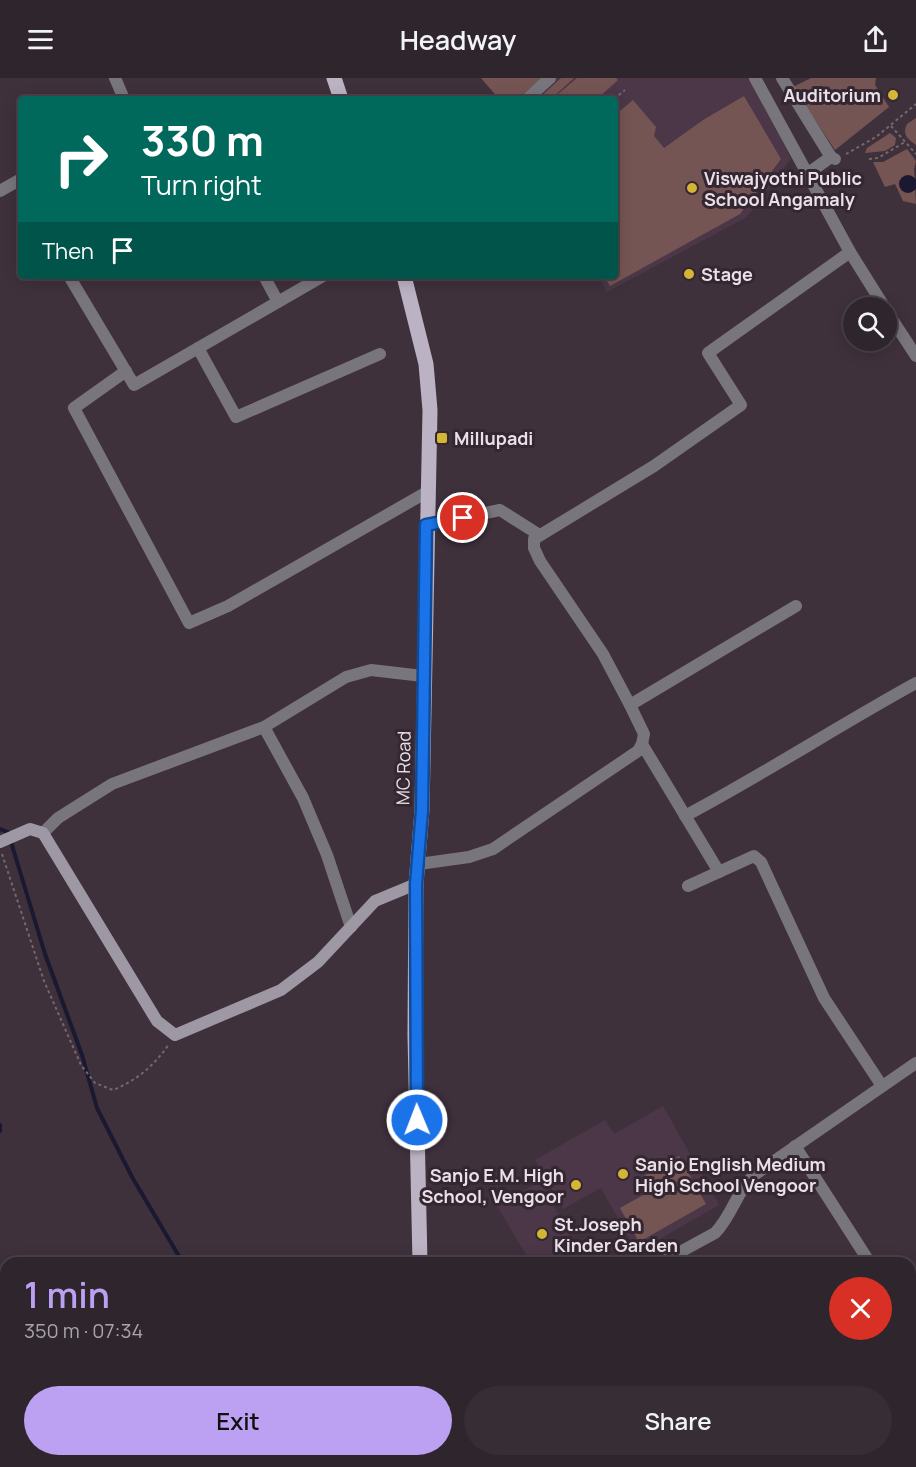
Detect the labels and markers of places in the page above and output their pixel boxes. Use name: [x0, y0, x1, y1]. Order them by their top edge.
place label: Auditorium: [783, 83, 881, 107]
marker: Auditorium: [886, 88, 900, 102]
place label: Viswajyothi Public School Angamaly: [704, 166, 862, 211]
marker: Viswajyothi Public School Angamaly: [685, 181, 699, 195]
place label: Stage: [701, 262, 753, 286]
marker: Stage: [682, 267, 696, 281]
place label: Millupadi: [454, 426, 533, 450]
marker: Millupadi: [435, 431, 449, 445]
pin: [437, 492, 488, 543]
place label: Sanjo English Medium High School Vengoor: [635, 1152, 826, 1197]
place label: Sanjo E.M. High School, Vengoor: [421, 1163, 564, 1208]
marker: Sanjo English Medium High School Vengoor: [616, 1167, 630, 1181]
marker: Sanjo E.M. High School, Vengoor: [569, 1178, 583, 1192]
place label: St.Joseph Kinder Garden: [554, 1212, 678, 1257]
marker: St.Joseph Kinder Garden: [535, 1227, 549, 1241]

